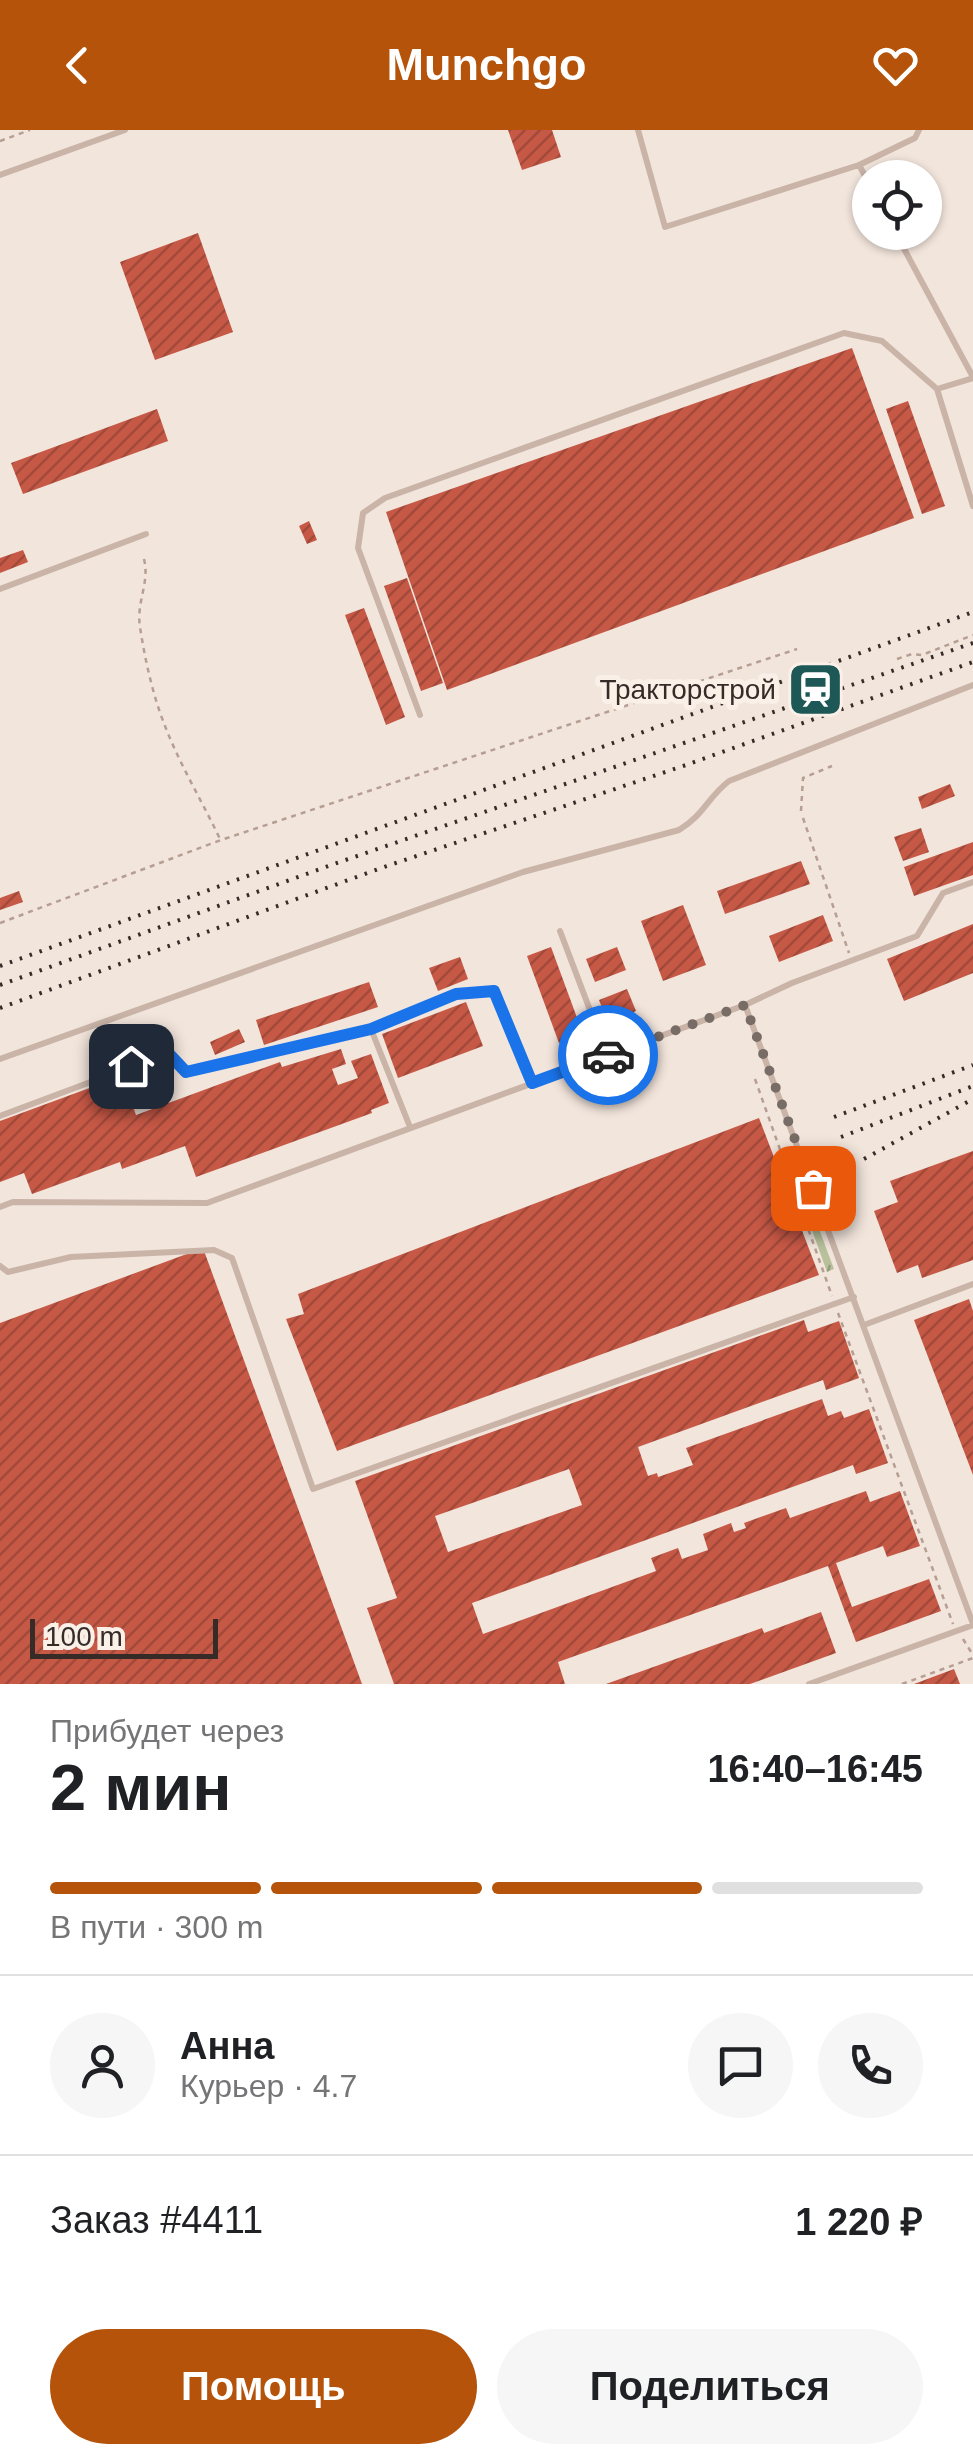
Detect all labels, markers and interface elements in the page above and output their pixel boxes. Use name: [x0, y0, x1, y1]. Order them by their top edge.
icon: back: [50, 38, 105, 93]
icon: heart: [868, 38, 923, 93]
text: Munchgo: [387, 39, 586, 90]
map controls: [852, 160, 942, 250]
button: locate: [852, 160, 942, 250]
station icon: Тракторстрой: [785, 659, 845, 719]
place label: Тракторстрой: [599, 674, 776, 705]
courier: [558, 1005, 658, 1105]
pin: [89, 1024, 174, 1109]
icon: car: [581, 1028, 636, 1083]
icon: home: [104, 1039, 159, 1094]
pin: [771, 1146, 856, 1231]
icon: bag: [786, 1161, 841, 1216]
scale bar: [30, 1614, 218, 1658]
text: 100 m: [45, 1621, 123, 1652]
text: Прибудет через: [50, 1713, 284, 1749]
text: 16:40–16:45: [707, 1748, 923, 1790]
text: 2 мин: [50, 1751, 232, 1824]
text: В пути · 300 m: [50, 1909, 263, 1945]
button: person: [50, 2013, 155, 2118]
button: chat: [688, 2013, 793, 2118]
button: phone: [818, 2013, 923, 2118]
text: Анна: [180, 2025, 274, 2067]
text: Курьер · 4.7: [180, 2068, 357, 2104]
text: Заказ #4411: [50, 2199, 263, 2241]
text: 1 220 ₽: [795, 2201, 923, 2243]
button: Помощь: [50, 2329, 477, 2444]
button: Поделиться: [497, 2329, 923, 2444]

